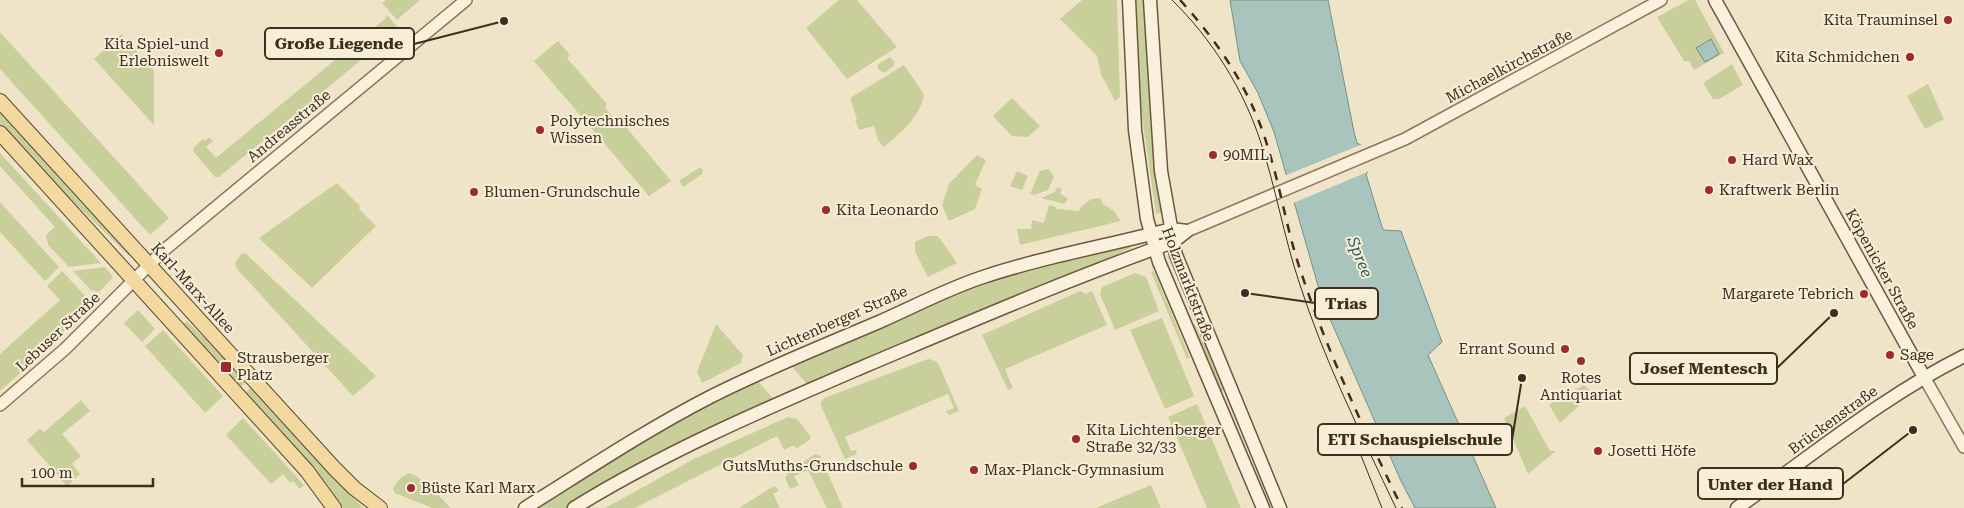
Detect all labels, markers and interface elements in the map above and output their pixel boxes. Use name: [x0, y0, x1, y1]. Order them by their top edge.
place label: Kita Trauminsel: [1824, 11, 1938, 29]
marker: Kita Trauminsel: [1942, 14, 1954, 26]
street label: Michaelkirchstraße: [1443, 25, 1575, 107]
callout: Große Liegende: [265, 28, 414, 59]
text: Große Liegende: [275, 34, 403, 53]
place label: Kita Spiel-und Erlebniswelt: [104, 35, 209, 70]
marker: Kita Spiel-und Erlebniswelt: [213, 47, 225, 59]
place label: Kita Schmidchen: [1775, 48, 1900, 66]
marker: Kita Schmidchen: [1904, 51, 1916, 63]
street label: Andreasstraße: [244, 86, 334, 166]
place label: Polytechnisches Wissen: [550, 112, 669, 147]
marker: Polytechnisches Wissen: [534, 124, 546, 136]
place label: 90MIL: [1223, 146, 1269, 164]
marker: 90MIL: [1207, 149, 1219, 161]
place label: Hard Wax: [1742, 151, 1814, 169]
marker: Hard Wax: [1726, 154, 1738, 166]
place label: Kraftwerk Berlin: [1719, 181, 1840, 199]
place label: Blumen-Grundschule: [484, 183, 640, 201]
marker: Kraftwerk Berlin: [1703, 184, 1715, 196]
marker: Blumen-Grundschule: [468, 186, 480, 198]
place label: Kita Leonardo: [836, 201, 939, 219]
marker: Kita Leonardo: [820, 204, 832, 216]
street label: Köpenicker Straße: [1842, 206, 1922, 332]
street label: Holzmarktstraße: [1158, 224, 1218, 344]
water label: Spree: [1343, 233, 1377, 280]
street label: Karl-Marx-Allee: [148, 239, 238, 337]
street label: Lichtenberger Straße: [764, 282, 910, 360]
place label: Margarete Tebrich: [1722, 285, 1854, 303]
street label: Lebuser Straße: [12, 288, 104, 376]
callout: Trias: [1315, 288, 1378, 319]
marker: Margarete Tebrich: [1858, 288, 1870, 300]
text: Trias: [1325, 294, 1367, 313]
place label: Errant Sound: [1459, 340, 1555, 358]
marker: Errant Sound: [1559, 343, 1571, 355]
place label: Sage: [1900, 346, 1934, 364]
place label: Strausberger Platz: [237, 349, 329, 384]
marker: Sage: [1884, 349, 1896, 361]
callout: Josef Mentesch: [1630, 353, 1777, 384]
marker: Rotes Antiquariat: [1575, 355, 1587, 367]
text: Josef Mentesch: [1640, 359, 1768, 378]
marker: Strausberger Platz: [219, 360, 233, 374]
place label: Rotes Antiquariat: [1540, 369, 1622, 404]
street label: Brückenstraße: [1785, 382, 1881, 458]
place label: Kita Lichtenberger Straße 32/33: [1086, 421, 1221, 456]
callout: ETI Schauspielschule: [1318, 424, 1512, 455]
text: ETI Schauspielschule: [1328, 430, 1502, 449]
marker: Kita Lichtenberger Straße 32/33: [1070, 433, 1082, 445]
place label: Josetti Höfe: [1608, 442, 1696, 460]
marker: Josetti Höfe: [1592, 445, 1604, 457]
scale bar: [22, 456, 154, 488]
place label: GutsMuths-Grundschule: [723, 457, 903, 475]
marker: GutsMuths-Grundschule: [907, 460, 919, 472]
place label: Max-Planck-Gymnasium: [984, 461, 1165, 479]
text: 100 m: [30, 464, 73, 482]
marker: Max-Planck-Gymnasium: [968, 464, 980, 476]
callout: Unter der Hand: [1698, 468, 1843, 499]
text: Unter der Hand: [1707, 475, 1833, 494]
place label: Büste Karl Marx: [421, 479, 536, 497]
marker: Büste Karl Marx: [405, 482, 417, 494]

